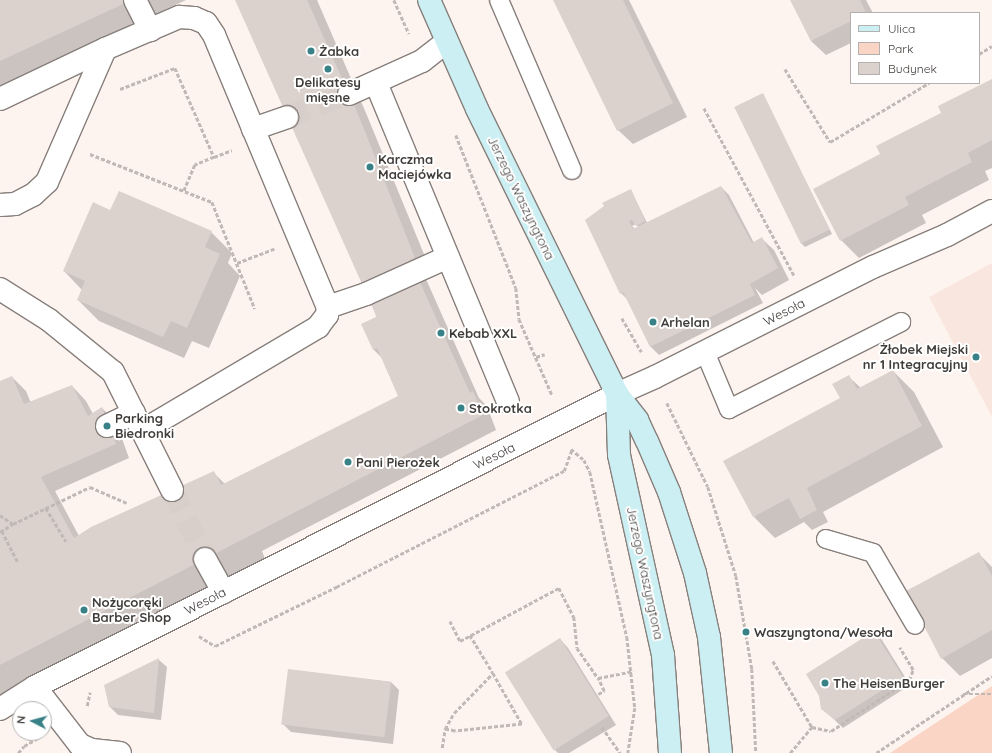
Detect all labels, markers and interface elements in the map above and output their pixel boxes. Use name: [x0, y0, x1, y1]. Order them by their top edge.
legend: [850, 12, 980, 84]
text: Ulica: [888, 21, 915, 36]
text: Park: [888, 41, 913, 56]
place label: Żabka: [319, 43, 359, 59]
marker: Żabka: [306, 46, 316, 56]
text: Budynek: [888, 61, 937, 76]
marker: Delikatesy mięsne: [323, 64, 333, 74]
place label: Delikatesy mięsne: [295, 75, 361, 106]
street label: Jerzego Waszyngtona: [484, 134, 558, 262]
place label: Karczma Maciejówka: [378, 152, 451, 183]
marker: Karczma Maciejówka: [365, 162, 375, 172]
street label: Wesoła: [761, 295, 807, 329]
place label: Arhelan: [661, 314, 710, 330]
marker: Arhelan: [648, 317, 658, 327]
place label: Kebab XXL: [449, 325, 517, 341]
marker: Kebab XXL: [436, 328, 446, 338]
place label: Żłobek Miejski nr 1 Integracyjny: [863, 342, 968, 373]
marker: Żłobek Miejski nr 1 Integracyjny: [971, 352, 981, 362]
place label: Stokrotka: [469, 400, 532, 416]
marker: Stokrotka: [456, 403, 466, 413]
place label: Parking Biedronki: [115, 411, 174, 442]
marker: Parking Biedronki: [102, 421, 112, 431]
street label: Wesoła: [471, 439, 517, 473]
place label: Pani Pierożek: [356, 454, 440, 470]
marker: Pani Pierożek: [343, 457, 353, 467]
street label: Jerzego Waszyngtona: [623, 505, 667, 641]
street label: Wesoła: [182, 584, 228, 618]
place label: Nożycoręki Barber Shop: [92, 595, 171, 626]
marker: Nożycoręki Barber Shop: [79, 605, 89, 615]
place label: Waszyngtona/Wesoła: [754, 624, 893, 640]
marker: Waszyngtona/Wesoła: [741, 627, 751, 637]
place label: The HeisenBurger: [833, 675, 945, 691]
marker: The HeisenBurger: [820, 678, 830, 688]
north arrow: [12, 701, 52, 741]
text: N: [14, 715, 28, 725]

